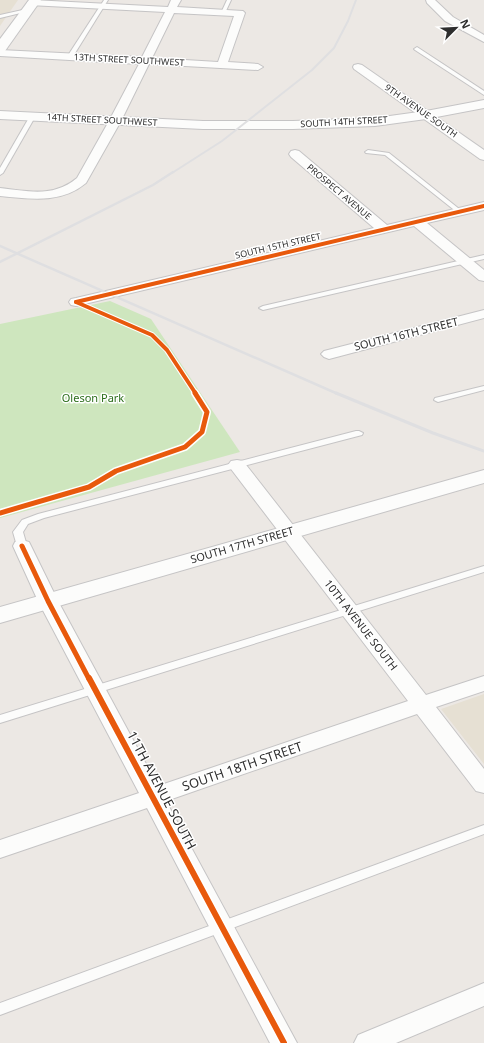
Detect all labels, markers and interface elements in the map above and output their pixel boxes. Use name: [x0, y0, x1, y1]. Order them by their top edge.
north arrow: [436, 8, 476, 48]
text: N: [457, 17, 474, 31]
street label: 13TH STREET SOUTHWEST: [73, 50, 185, 69]
street label: 9TH AVENUE SOUTH: [382, 81, 460, 141]
street label: 14TH STREET SOUTHWEST: [46, 110, 158, 129]
street label: SOUTH 14TH STREET: [300, 113, 388, 130]
street label: PROSPECT AVENUE: [304, 161, 374, 223]
street label: SOUTH 15TH STREET: [234, 229, 322, 262]
street label: SOUTH 16TH STREET: [352, 313, 460, 354]
park label: Oleson Park: [62, 390, 124, 405]
street label: SOUTH 17TH STREET: [188, 523, 295, 566]
street label: 10TH AVENUE SOUTH: [321, 576, 402, 673]
street label: 11TH AVENUE SOUTH: [123, 728, 201, 852]
street label: SOUTH 18TH STREET: [179, 737, 305, 795]

